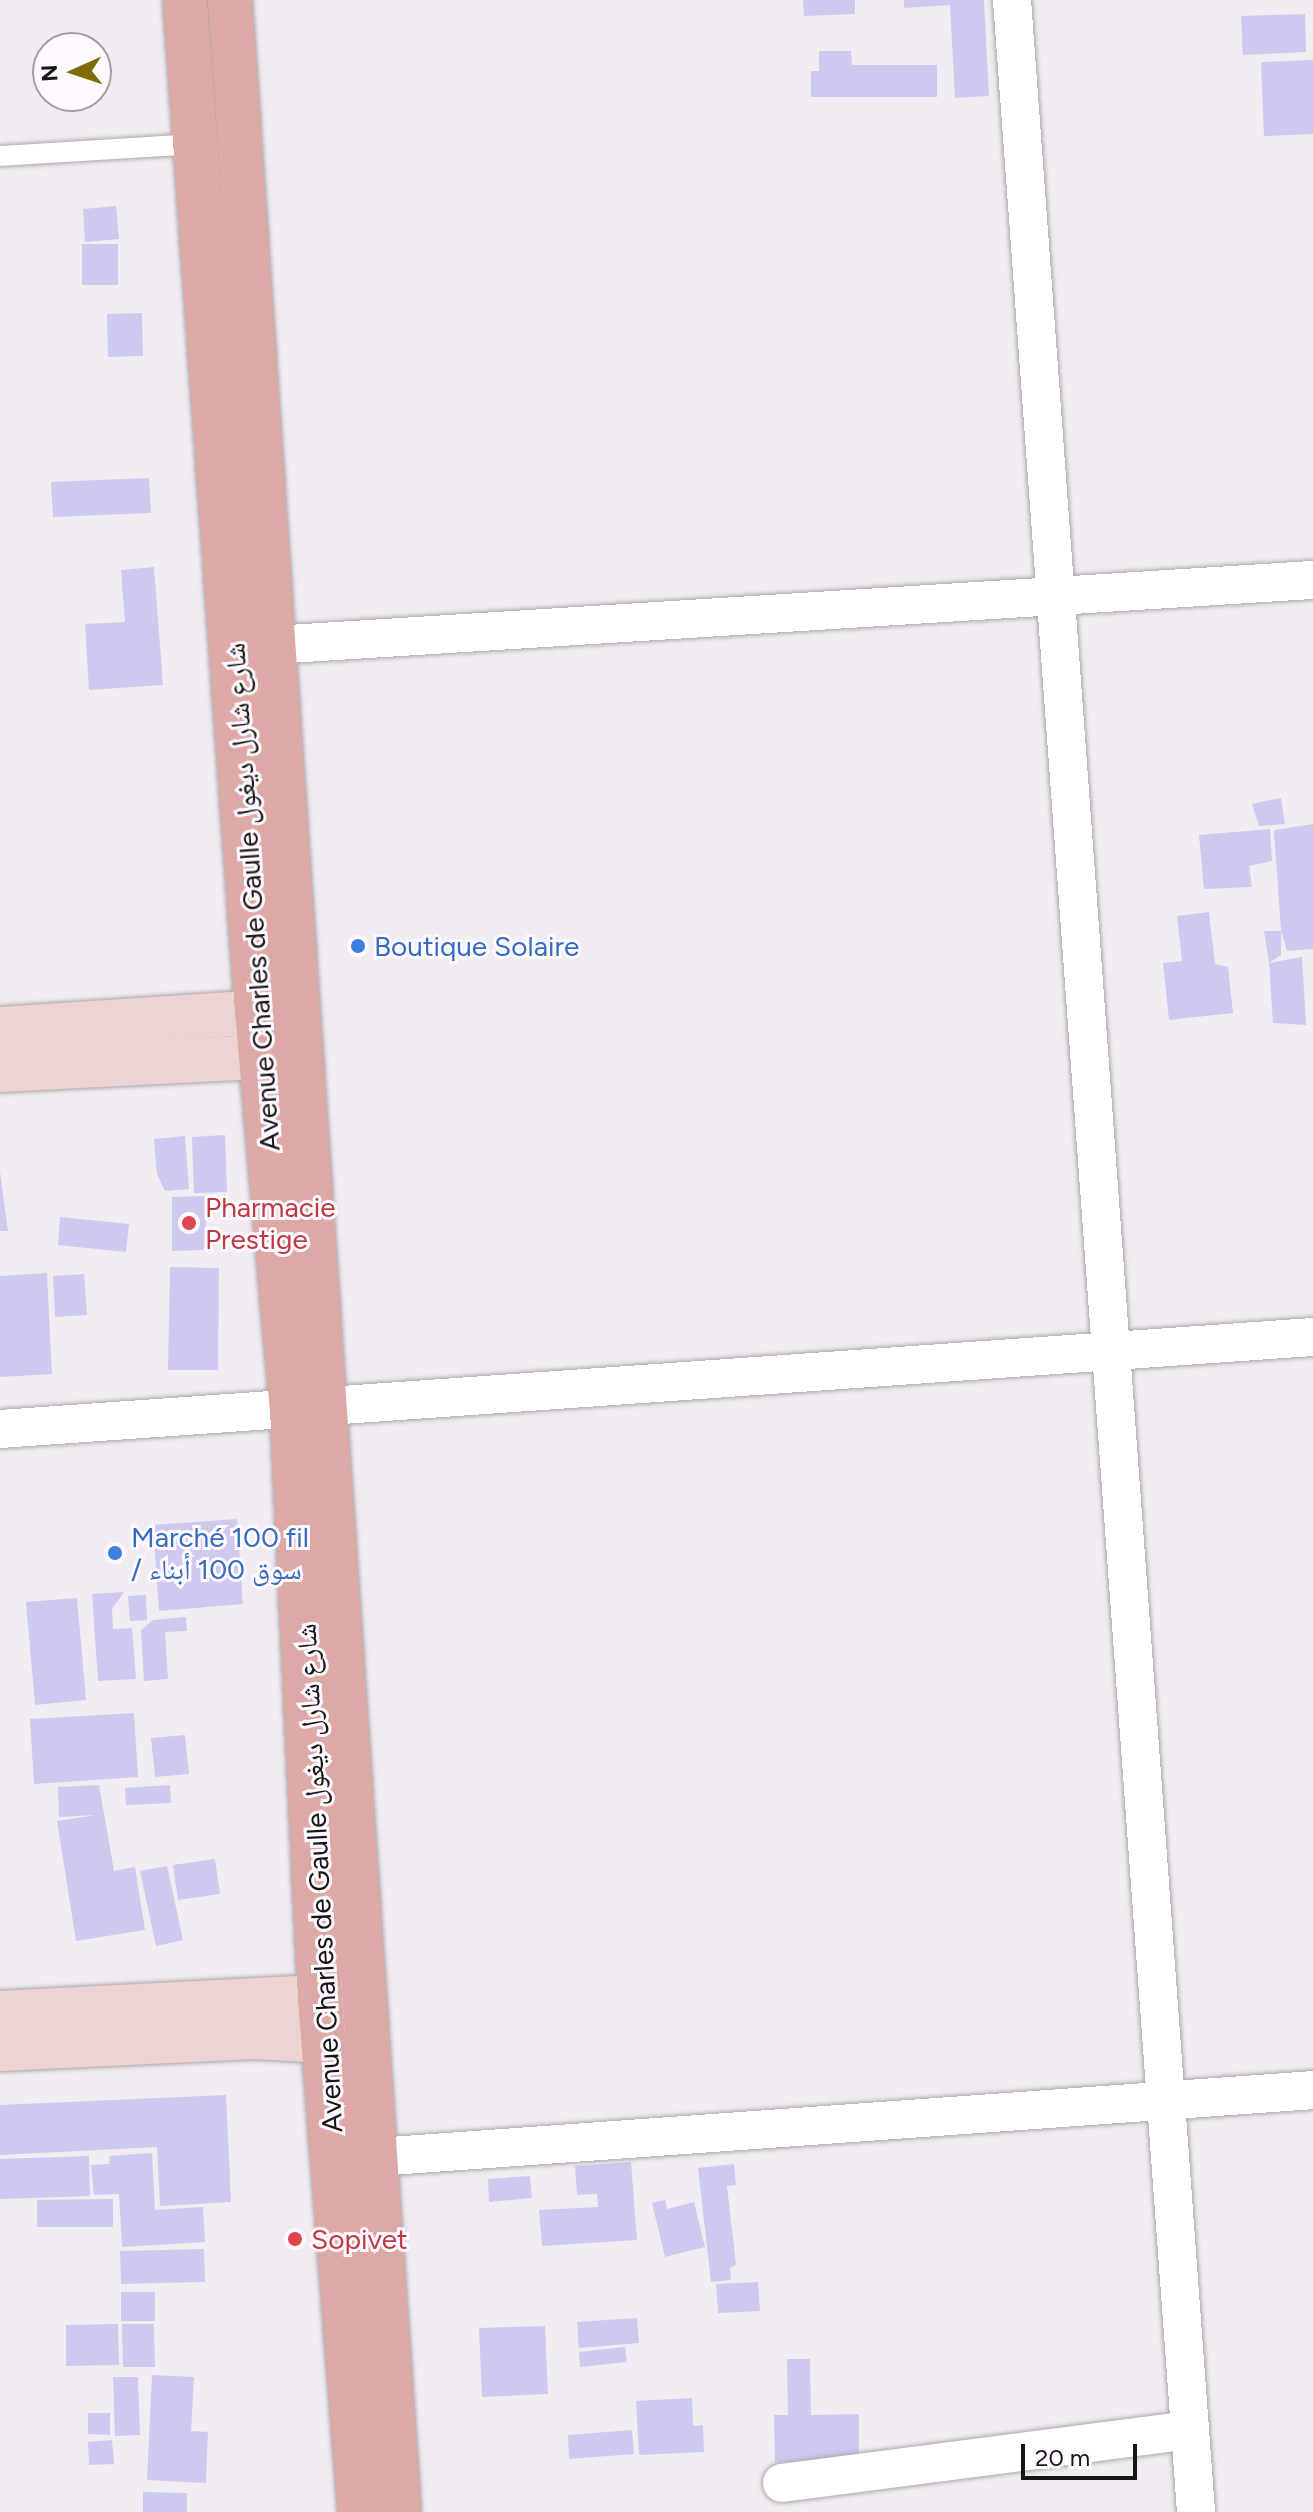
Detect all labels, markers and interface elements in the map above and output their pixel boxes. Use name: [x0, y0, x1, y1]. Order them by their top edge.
north arrow: [32, 32, 112, 112]
text: N: [36, 64, 63, 82]
street label: Avenue Charles de Gaulle شارع شارل ديغول: [217, 642, 287, 1152]
place label: Boutique Solaire: [374, 929, 579, 963]
marker: Boutique Solaire: [349, 937, 367, 955]
place label: Pharmacie Prestige: [205, 1190, 336, 1256]
marker: Pharmacie Prestige: [180, 1214, 198, 1232]
place label: Marché 100 fil / سوق 100 أبناء: [131, 1520, 309, 1586]
marker: Marché 100 fil / سوق 100 أبناء: [106, 1544, 124, 1562]
street label: Avenue Charles de Gaulle شارع شارل ديغول: [289, 1623, 349, 2133]
place label: Sopivet: [311, 2222, 408, 2256]
marker: Sopivet: [286, 2230, 304, 2248]
scale bar: [1025, 2428, 1141, 2478]
text: 20 m: [1035, 2443, 1090, 2472]

